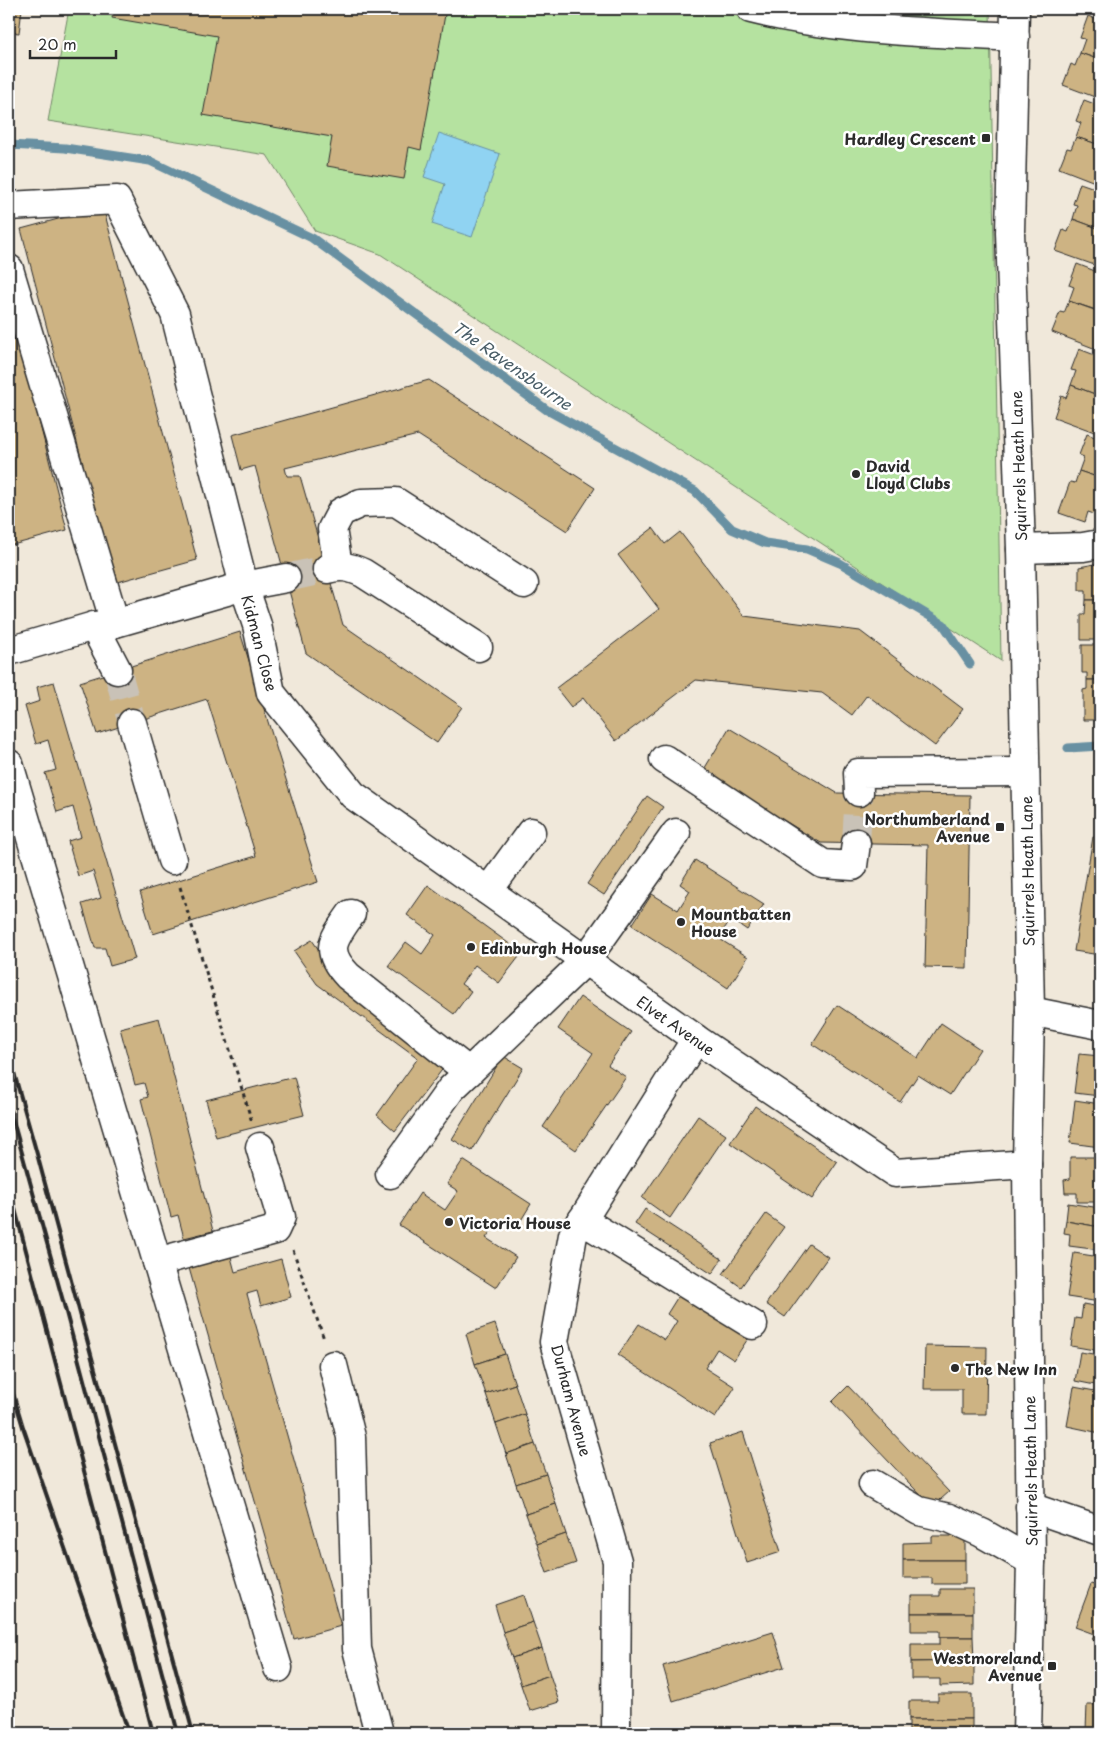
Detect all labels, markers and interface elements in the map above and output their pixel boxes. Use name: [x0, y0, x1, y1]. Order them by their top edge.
scale bar: [30, 28, 116, 60]
text: 20 m: [38, 32, 77, 55]
place label: Hardley Crescent: [845, 127, 976, 150]
marker: Hardley Crescent: [980, 132, 992, 144]
water label: The Ravensbourne: [448, 315, 578, 416]
street label: Squirrels Heath Lane: [1004, 390, 1032, 542]
place label: David Lloyd Clubs: [866, 454, 950, 494]
marker: David Lloyd Clubs: [850, 468, 862, 480]
street label: Kidman Close: [236, 592, 284, 694]
street label: Squirrels Heath Lane: [1014, 795, 1040, 947]
place label: Northumberland Avenue: [864, 807, 990, 847]
marker: Northumberland Avenue: [994, 821, 1006, 833]
place label: Mountbatten House: [691, 902, 791, 942]
marker: Mountbatten House: [675, 916, 687, 928]
place label: Edinburgh House: [481, 936, 607, 959]
marker: Edinburgh House: [465, 941, 477, 953]
street label: Elvet Avenue: [632, 990, 720, 1060]
place label: Victoria House: [459, 1211, 571, 1234]
marker: Victoria House: [443, 1216, 455, 1228]
street label: Durham Avenue: [546, 1341, 598, 1459]
place label: The New Inn: [965, 1357, 1057, 1380]
marker: The New Inn: [949, 1362, 961, 1374]
street label: Squirrels Heath Lane: [1017, 1395, 1043, 1547]
place label: Westmoreland Avenue: [933, 1646, 1042, 1686]
marker: Westmoreland Avenue: [1046, 1660, 1058, 1672]

